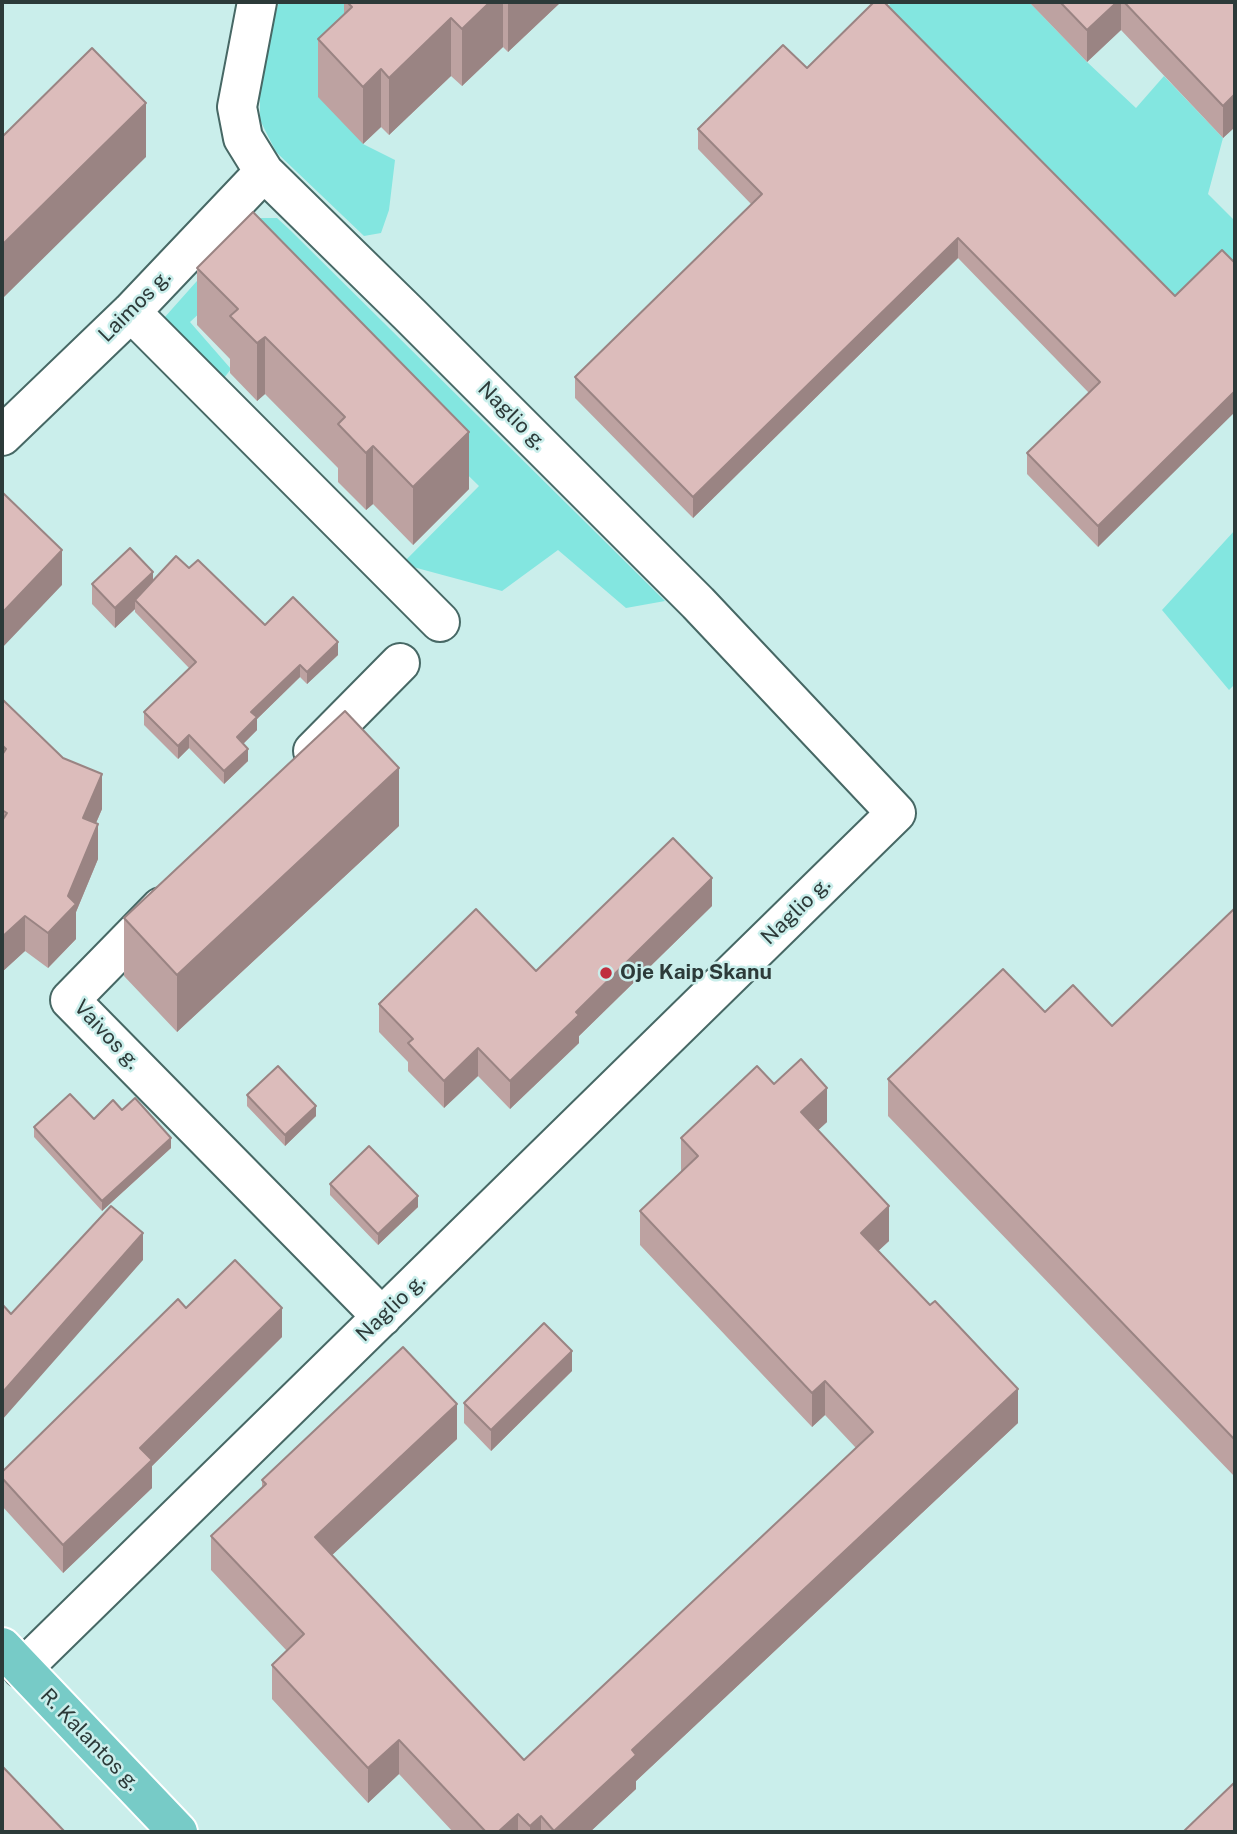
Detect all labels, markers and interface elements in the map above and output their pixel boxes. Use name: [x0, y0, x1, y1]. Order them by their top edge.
street label: Laimos g.: [93, 264, 177, 348]
street label: Naglio g.: [472, 376, 552, 456]
street label: Naglio g.: [756, 872, 836, 950]
place label: Oje Kaip Skanu: [620, 960, 772, 986]
marker: Oje Kaip Skanu: [598, 965, 614, 981]
street label: Vaivos g.: [69, 995, 145, 1075]
street label: Naglio g.: [351, 1269, 431, 1347]
street label: R. Kalantos g.: [35, 1684, 145, 1796]

